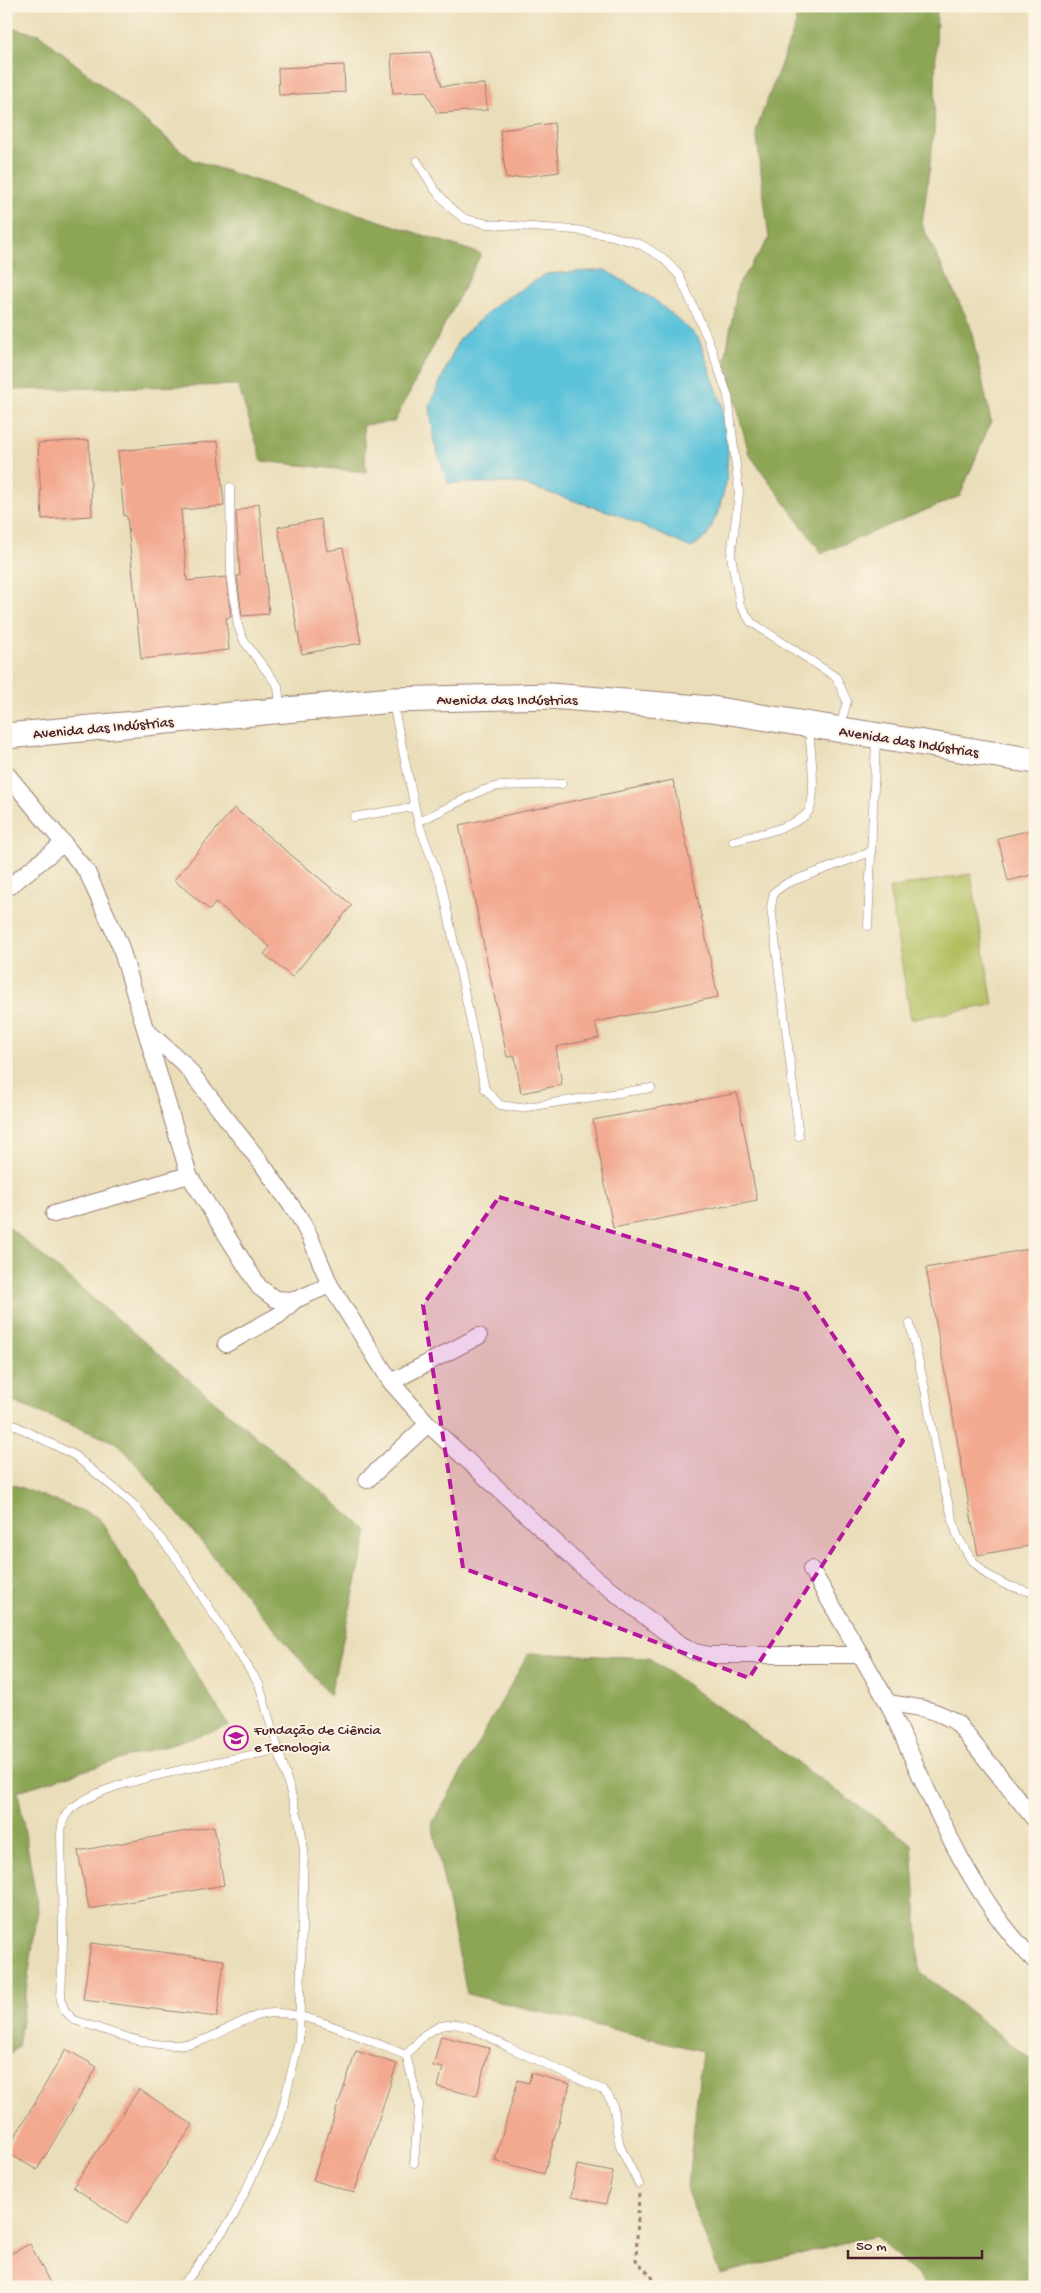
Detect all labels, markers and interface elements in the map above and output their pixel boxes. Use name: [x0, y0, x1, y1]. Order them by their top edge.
street label: Avenida das Indústrias: [436, 692, 578, 710]
street label: Avenida das Indústrias: [32, 714, 175, 744]
street label: Avenida das Indústrias: [838, 723, 980, 763]
place label: Fundação de Ciência e Tecnologia: [253, 1722, 381, 1757]
school or university icon: Fundação de Ciência e Tecnologia: [223, 1725, 249, 1751]
scale bar: [848, 2228, 982, 2260]
text: 50 m: [856, 2238, 887, 2256]

